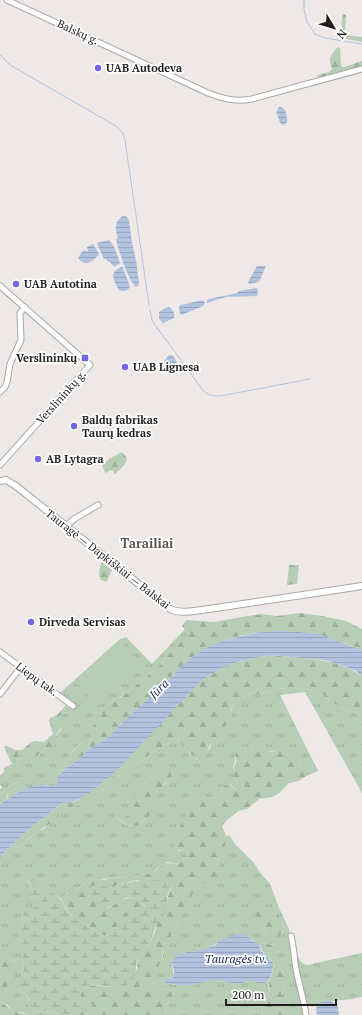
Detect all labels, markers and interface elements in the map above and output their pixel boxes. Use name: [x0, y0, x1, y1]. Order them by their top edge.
north arrow: [314, 8, 354, 48]
street label: Balskų g.: [55, 16, 101, 48]
text: N: [333, 27, 350, 42]
place label: UAB Autodeva: [106, 61, 182, 75]
marker: UAB Autodeva: [93, 63, 103, 73]
place label: UAB Autotina: [24, 277, 97, 291]
marker: UAB Autotina: [11, 279, 21, 289]
place label: Verslininkų: [16, 351, 77, 365]
marker: Verslininkų: [80, 353, 90, 363]
place label: UAB Lignesa: [133, 360, 199, 374]
marker: UAB Lignesa: [120, 362, 130, 372]
street label: Verslininkų g.: [33, 367, 89, 427]
place label: Baldų fabrikas Taurų kedras: [82, 413, 158, 440]
marker: Baldų fabrikas Taurų kedras: [69, 421, 79, 431]
place label: AB Lytagra: [46, 452, 104, 466]
marker: AB Lytagra: [33, 454, 43, 464]
street label: Tauragė — Dapkiškiai — Balskai: [43, 506, 173, 612]
district label: Tarailiai: [121, 534, 173, 552]
place label: Dirveda Servisas: [39, 615, 126, 629]
marker: Dirveda Servisas: [26, 617, 36, 627]
street label: Liepų tak.: [13, 659, 61, 699]
water label: Jūra: [145, 676, 172, 702]
water label: Tauragės tv.: [205, 951, 267, 966]
scale bar: [226, 981, 336, 1007]
text: 200 m: [232, 987, 265, 1002]

